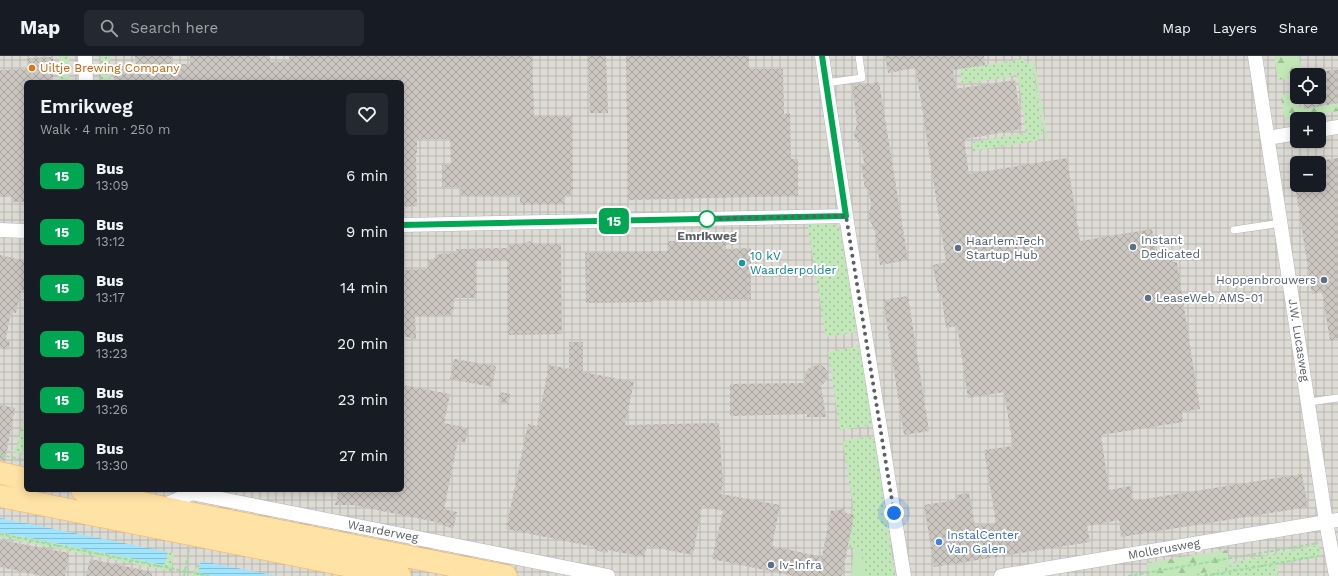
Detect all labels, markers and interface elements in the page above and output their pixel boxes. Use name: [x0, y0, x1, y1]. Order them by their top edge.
search box: [84, 10, 364, 46]
text: Map: [20, 16, 60, 39]
icon: search: [98, 17, 120, 39]
text: Search here: [130, 19, 218, 37]
text: Map: [1162, 20, 1191, 36]
text: Layers: [1213, 20, 1257, 36]
text: Share: [1279, 20, 1318, 36]
place label: Uiltje Brewing Company: [40, 61, 180, 75]
marker: Uiltje Brewing Company: [27, 63, 37, 73]
map controls: [1290, 68, 1326, 192]
button: locate: [1290, 68, 1326, 104]
button: heart: [346, 93, 388, 135]
text: Emrikweg: [40, 95, 133, 118]
button: +: [1290, 112, 1326, 148]
text: Walk · 4 min · 250 m: [40, 122, 170, 137]
button: −: [1290, 156, 1326, 192]
text: Bus: [96, 160, 124, 178]
text: 6 min: [346, 167, 388, 185]
text: 15: [55, 168, 69, 184]
text: 13:09: [96, 178, 129, 193]
line badge: 15: [596, 208, 632, 234]
marker: Emrikweg: [698, 210, 716, 228]
text: 15: [607, 213, 621, 229]
text: Bus: [96, 216, 124, 234]
text: 9 min: [346, 223, 388, 241]
text: 15: [55, 224, 69, 240]
place label: Emrikweg: [677, 229, 737, 243]
place label: Instant Dedicated: [1141, 233, 1200, 261]
text: 13:12: [96, 234, 125, 249]
place label: Haarlem.Tech Startup Hub: [966, 234, 1044, 262]
marker: Instant Dedicated: [1128, 242, 1138, 252]
marker: Haarlem.Tech Startup Hub: [953, 243, 963, 253]
place label: 10 kV Waarderpolder: [750, 249, 837, 277]
marker: 10 kV Waarderpolder: [737, 258, 747, 268]
text: Bus: [96, 272, 124, 290]
place label: Hoppenbrouwers: [1216, 273, 1316, 287]
marker: Hoppenbrouwers: [1319, 275, 1329, 285]
text: 14 min: [340, 279, 388, 297]
text: 15: [55, 280, 69, 296]
text: 13:17: [96, 290, 125, 305]
place label: LeaseWeb AMS-01: [1156, 291, 1263, 305]
marker: LeaseWeb AMS-01: [1143, 293, 1153, 303]
street label: J.W. Lucasweg: [1286, 298, 1313, 383]
text: Bus: [96, 328, 124, 346]
text: 20 min: [337, 335, 388, 353]
text: 15: [55, 336, 69, 352]
text: 13:23: [96, 346, 128, 361]
text: Bus: [96, 384, 124, 402]
text: 23 min: [338, 391, 388, 409]
text: 15: [55, 392, 69, 408]
text: 13:26: [96, 402, 128, 417]
text: Bus: [96, 440, 124, 458]
text: 27 min: [339, 447, 388, 465]
text: 15: [55, 448, 69, 464]
text: 13:30: [96, 458, 128, 473]
your location: [884, 503, 904, 523]
street label: Waarderweg: [346, 517, 420, 545]
place label: InstalCenter Van Galen: [947, 528, 1019, 556]
street label: Mollerusweg: [1127, 536, 1202, 562]
marker: InstalCenter Van Galen: [934, 537, 944, 547]
place label: Iv-Infra: [779, 558, 822, 572]
marker: Iv-Infra: [766, 560, 776, 570]

